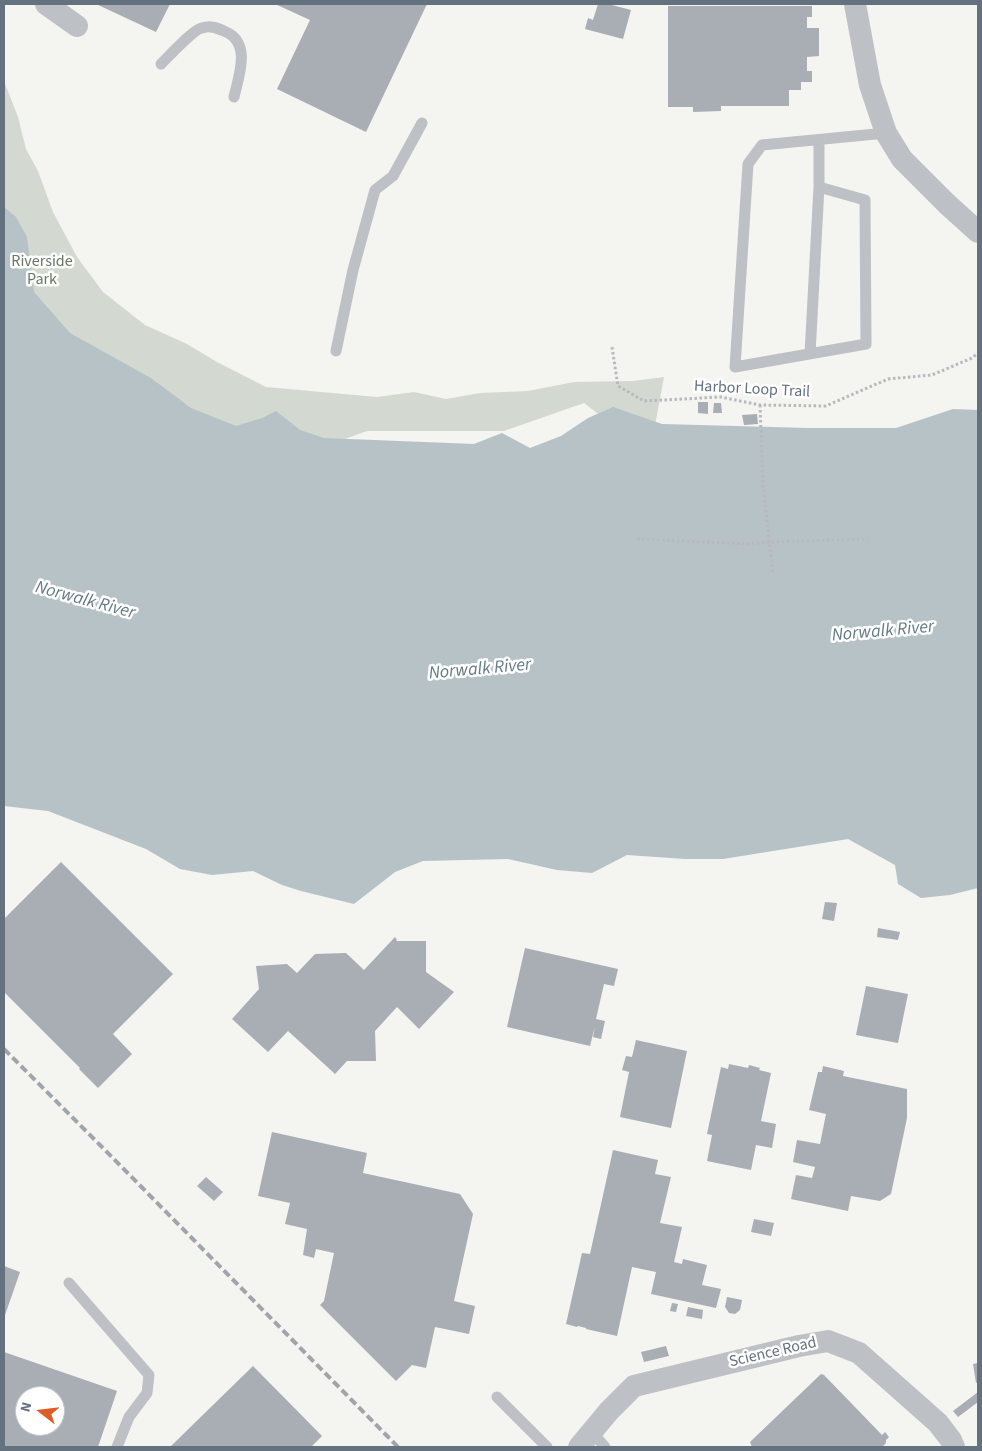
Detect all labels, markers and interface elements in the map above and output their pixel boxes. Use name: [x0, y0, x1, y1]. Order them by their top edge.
park label: Riverside Park: [11, 252, 73, 290]
street label: Harbor Loop Trail: [693, 377, 811, 403]
water label: Norwalk River: [33, 577, 137, 625]
water label: Norwalk River: [831, 617, 935, 647]
water label: Norwalk River: [428, 655, 532, 685]
street label: Science Road: [728, 1334, 818, 1372]
north arrow: [15, 1386, 65, 1436]
text: N: [16, 1400, 37, 1414]

